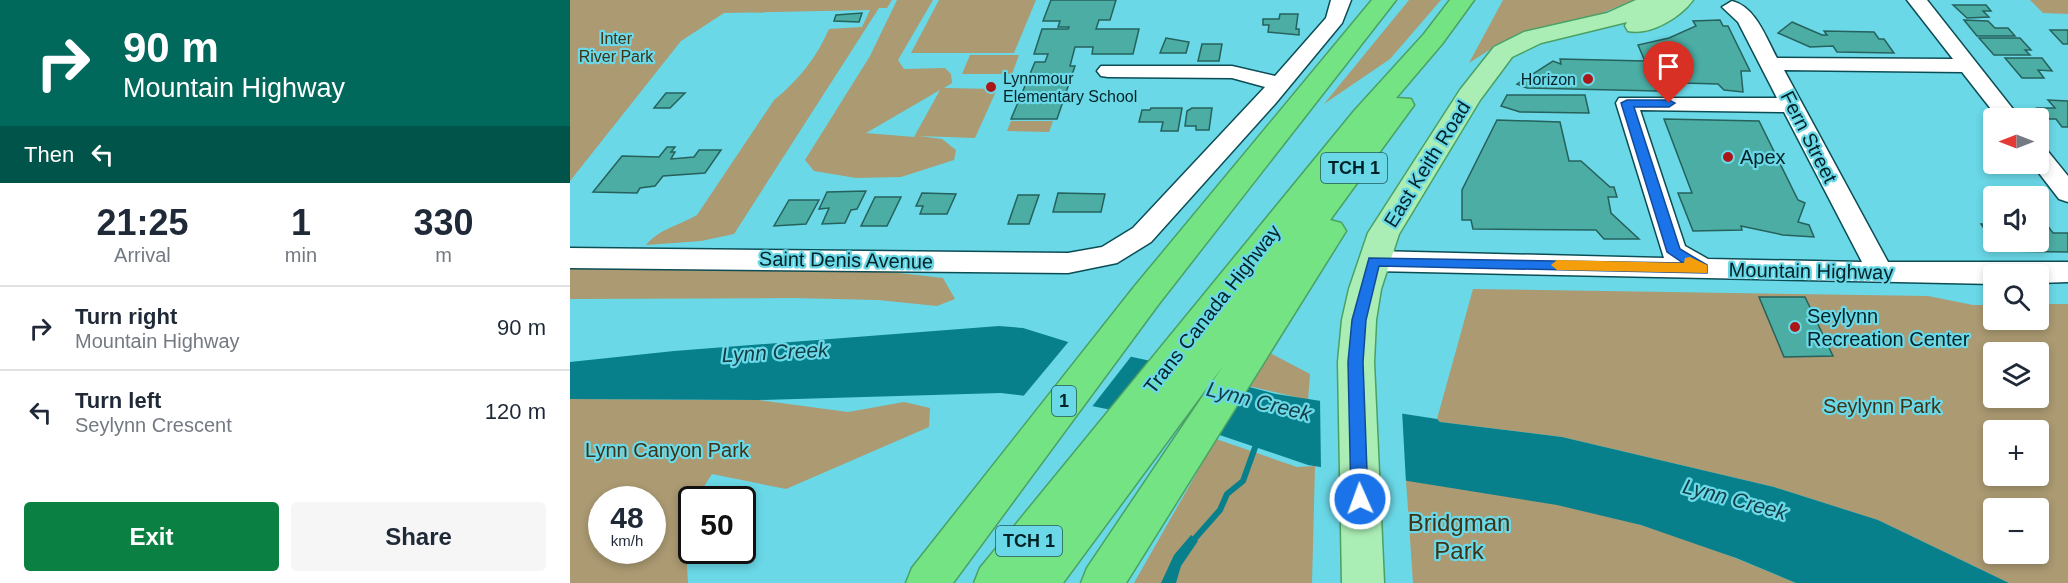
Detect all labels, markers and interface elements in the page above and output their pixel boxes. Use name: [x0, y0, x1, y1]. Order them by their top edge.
icon: right: [24, 24, 102, 102]
text: 90 m: [123, 24, 219, 71]
park label: Inter River Park: [579, 30, 654, 65]
pin: [1643, 41, 1694, 103]
icon: arrive: [1652, 50, 1685, 83]
place label: Lynnmour Elementary School: [1003, 70, 1137, 105]
place label: Horizon: [1521, 71, 1576, 88]
marker: Horizon: [1581, 72, 1595, 86]
text: Mountain Highway: [123, 73, 345, 103]
marker: Lynnmour Elementary School: [984, 80, 998, 94]
street label: Fern Street: [1776, 87, 1842, 187]
street label: East Keith Road: [1379, 97, 1475, 231]
north arrow: [1983, 108, 2049, 174]
map controls: [1983, 108, 2049, 564]
icon: left: [86, 138, 119, 171]
text: Then: [24, 142, 74, 167]
place label: Apex: [1740, 146, 1786, 168]
marker: Apex: [1721, 150, 1735, 164]
road number: TCH 1: [1321, 153, 1387, 183]
button: sound: [1983, 186, 2049, 252]
text: 21:25: [96, 202, 188, 243]
text: 1: [291, 202, 311, 243]
text: 330: [413, 202, 474, 243]
street label: Trans Canada Highway: [1139, 220, 1285, 398]
text: Arrival: [114, 244, 171, 266]
text: min: [285, 244, 317, 266]
text: m: [435, 244, 452, 266]
street label: Saint Denis Avenue: [759, 247, 933, 273]
street label: Mountain Highway: [1729, 259, 1893, 283]
button: search: [1983, 264, 2049, 330]
text: Turn right: [75, 304, 177, 329]
place label: Seylynn Recreation Center: [1807, 305, 1970, 350]
icon: right: [24, 312, 57, 345]
text: 90 m: [497, 315, 546, 340]
marker: Seylynn Recreation Center: [1788, 320, 1802, 334]
text: Mountain Highway: [75, 330, 240, 352]
water label: Lynn Creek: [721, 338, 831, 366]
button: layers: [1983, 342, 2049, 408]
water label: Lynn Creek: [1204, 377, 1315, 425]
road number: 1: [1052, 386, 1076, 416]
text: Turn left: [75, 388, 161, 413]
park label: Seylynn Park: [1823, 395, 1942, 417]
icon: left: [24, 396, 57, 429]
text: 120 m: [485, 399, 546, 424]
text: Seylynn Crescent: [75, 414, 232, 436]
button: +: [1983, 420, 2049, 486]
park label: Lynn Canyon Park: [585, 439, 750, 461]
position arrow: [1328, 467, 1392, 531]
water label: Lynn Creek: [1680, 474, 1791, 524]
speed limit sign: 50: [678, 486, 756, 564]
button: −: [1983, 498, 2049, 564]
text: 48: [610, 501, 644, 534]
button: Exit: [24, 502, 279, 571]
button: Share: [291, 502, 546, 571]
park label: Bridgman Park: [1408, 509, 1510, 564]
road number: TCH 1: [996, 526, 1062, 556]
text: km/h: [611, 532, 643, 549]

